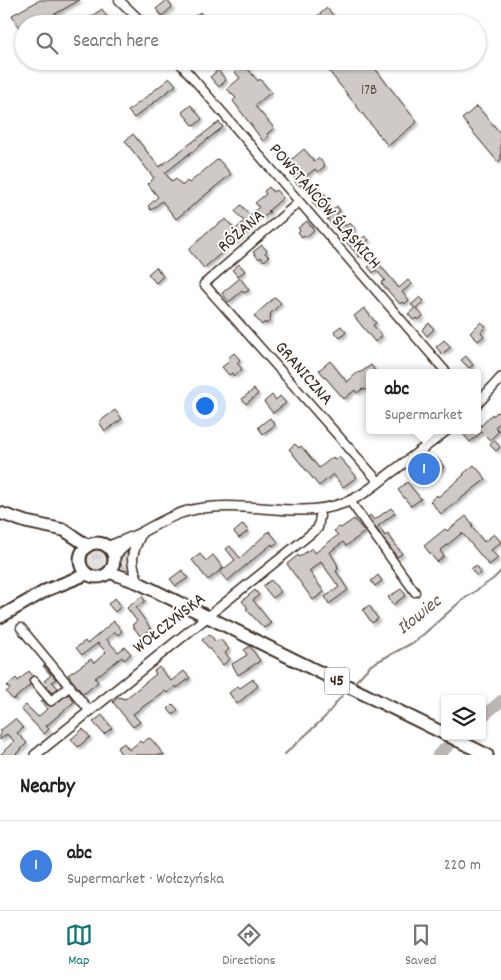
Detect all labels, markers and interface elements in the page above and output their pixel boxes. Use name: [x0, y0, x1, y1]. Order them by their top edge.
search box: [15, 15, 486, 70]
icon: search: [33, 29, 61, 57]
text: Search here: [73, 29, 159, 56]
house number: 17B: [361, 80, 377, 102]
street label: POWSTAŃCÓW ŚLĄSKICH: [262, 138, 386, 276]
street label: RÓŻANA: [213, 204, 271, 260]
street label: GRANICZNA: [268, 336, 338, 412]
popup: [366, 369, 481, 434]
text: abc: [384, 377, 409, 404]
your location: [192, 393, 218, 419]
text: Supermarket: [384, 404, 463, 427]
pin: 1: [408, 450, 440, 488]
street label: WOŁCZYŃSKA: [128, 588, 212, 660]
water label: Iłowiec: [392, 589, 449, 642]
road number: 45: [324, 668, 350, 694]
map controls: [441, 695, 486, 740]
button: layers: [441, 695, 486, 740]
text: Nearby: [20, 773, 75, 803]
text: abc: [67, 841, 92, 868]
text: 1: [34, 854, 38, 877]
text: 220 m: [444, 854, 481, 877]
text: Supermarket · Wołczyńska: [67, 868, 224, 891]
tab: Map: [65, 921, 93, 971]
tab: Directions: [222, 921, 275, 971]
tab: Saved: [405, 921, 436, 971]

